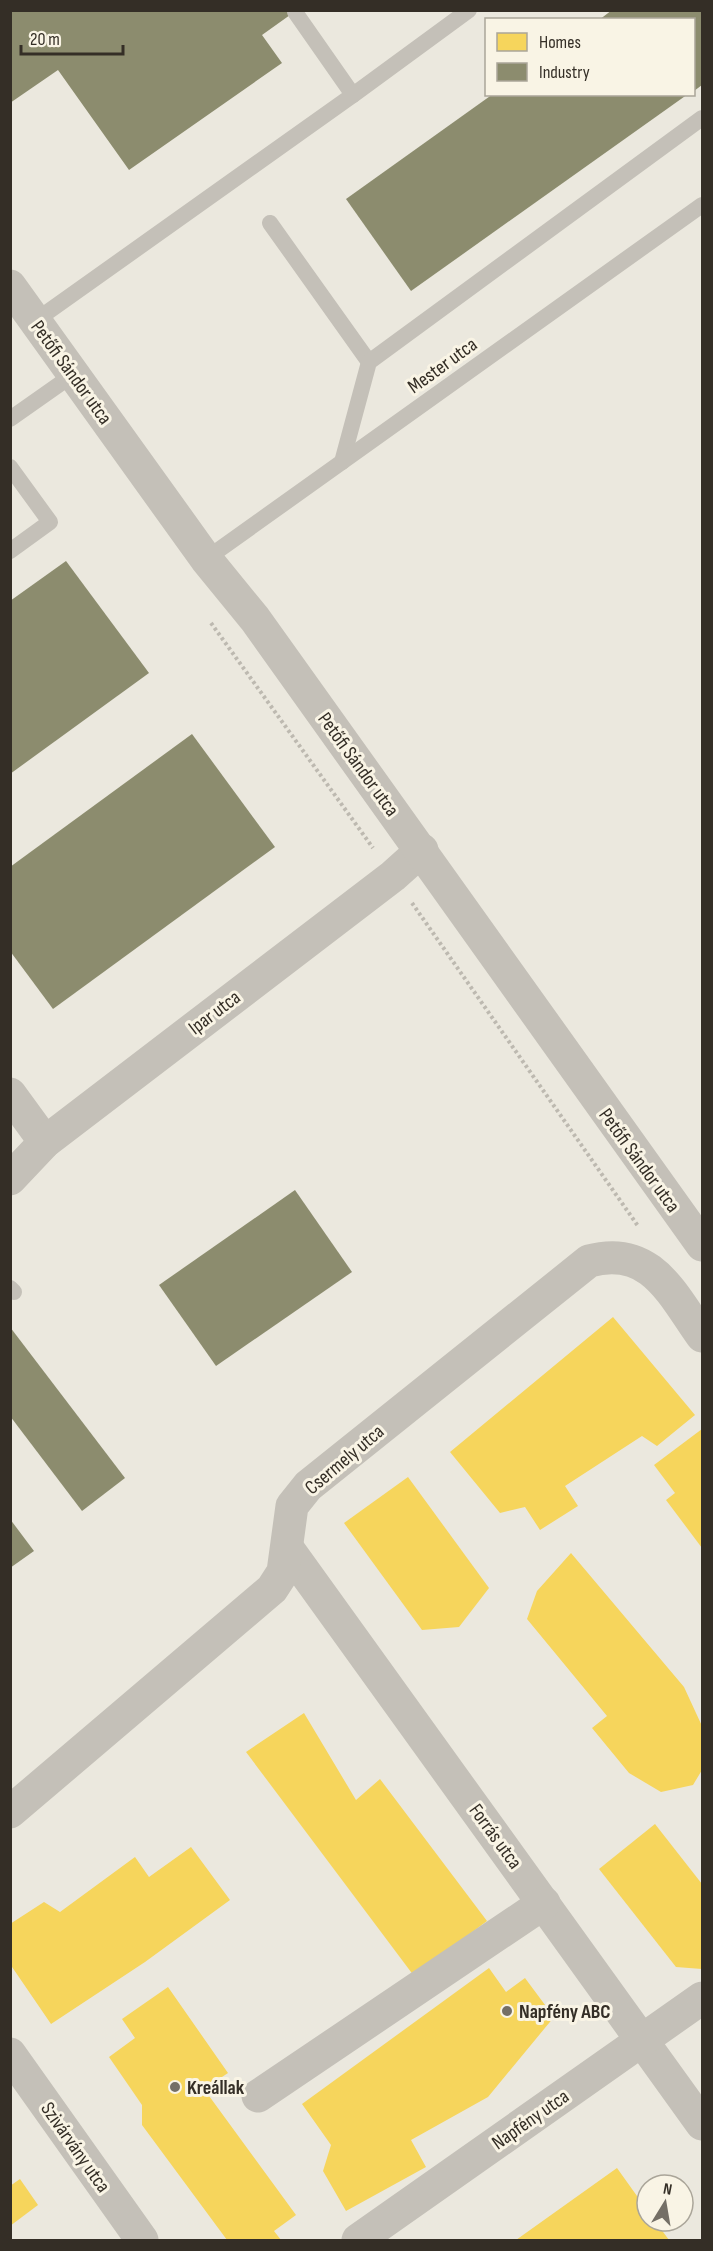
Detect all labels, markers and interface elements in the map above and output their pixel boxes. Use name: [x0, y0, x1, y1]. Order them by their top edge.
scale bar: [21, 18, 123, 56]
legend: [485, 18, 695, 96]
text: 20 m: [30, 29, 60, 50]
text: Homes: [539, 32, 581, 53]
text: Industry: [539, 62, 590, 83]
street label: Petőfi Sándor utca: [25, 316, 117, 429]
street label: Mester utca: [403, 333, 482, 399]
street label: Petőfi Sándor utca: [312, 708, 404, 821]
street label: Ipar utca: [184, 986, 245, 1040]
street label: Petőfi Sándor utca: [593, 1104, 685, 1217]
street label: Csermely utca: [300, 1420, 389, 1500]
street label: Forrás utca: [464, 1799, 527, 1874]
place label: Napfény ABC: [519, 2000, 611, 2024]
marker: Napfény ABC: [500, 2004, 514, 2018]
place label: Kreállak: [187, 2076, 245, 2100]
marker: Kreállak: [168, 2080, 182, 2094]
street label: Napfény utca: [487, 2085, 574, 2155]
street label: Szivárvány utca: [35, 2098, 115, 2197]
north arrow: [635, 2173, 695, 2233]
text: N: [662, 2180, 674, 2200]

